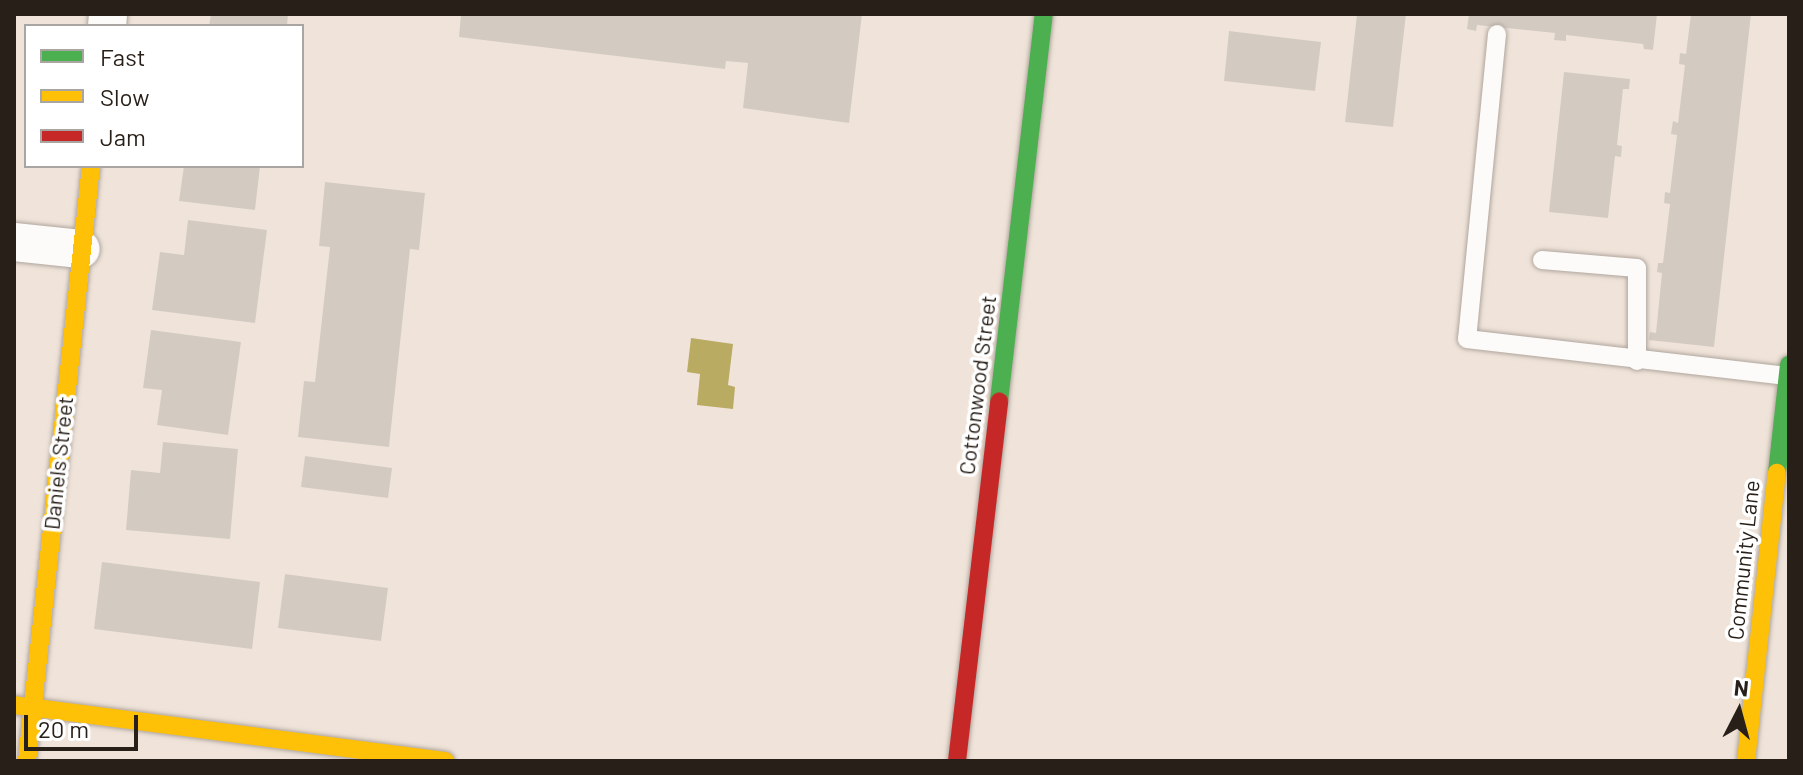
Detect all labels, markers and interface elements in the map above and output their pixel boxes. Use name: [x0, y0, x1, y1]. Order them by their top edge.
legend: [24, 24, 304, 168]
text: Fast: [100, 42, 145, 71]
text: Slow: [100, 82, 149, 111]
text: Jam: [100, 122, 146, 151]
street label: Cottonwood Street: [953, 294, 1001, 476]
street label: Daniels Street: [38, 395, 78, 531]
street label: Community Lane: [1721, 479, 1765, 641]
north arrow: [1699, 671, 1779, 751]
text: N: [1733, 673, 1750, 701]
scale bar: [28, 699, 142, 749]
text: 20 m: [38, 714, 89, 743]

